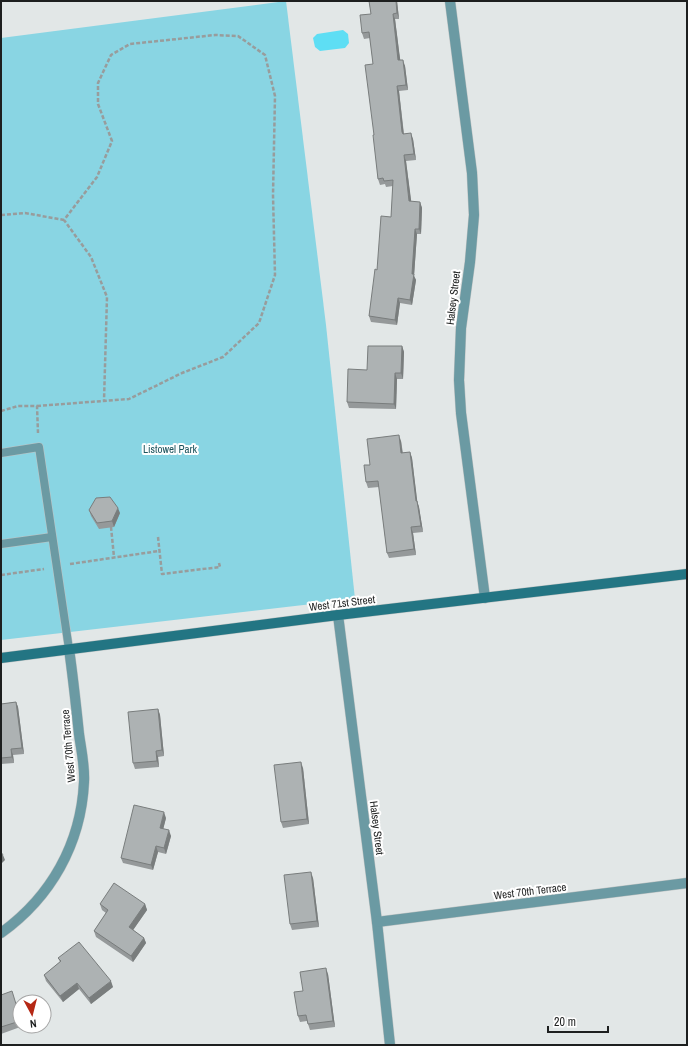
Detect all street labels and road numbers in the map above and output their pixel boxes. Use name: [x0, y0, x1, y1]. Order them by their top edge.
street label: Halsey Street: [443, 270, 463, 326]
street label: West 71st Street: [308, 592, 376, 614]
street label: West 70th Terrace: [58, 709, 78, 783]
street label: Halsey Street: [367, 800, 387, 856]
street label: West 70th Terrace: [493, 880, 567, 902]

